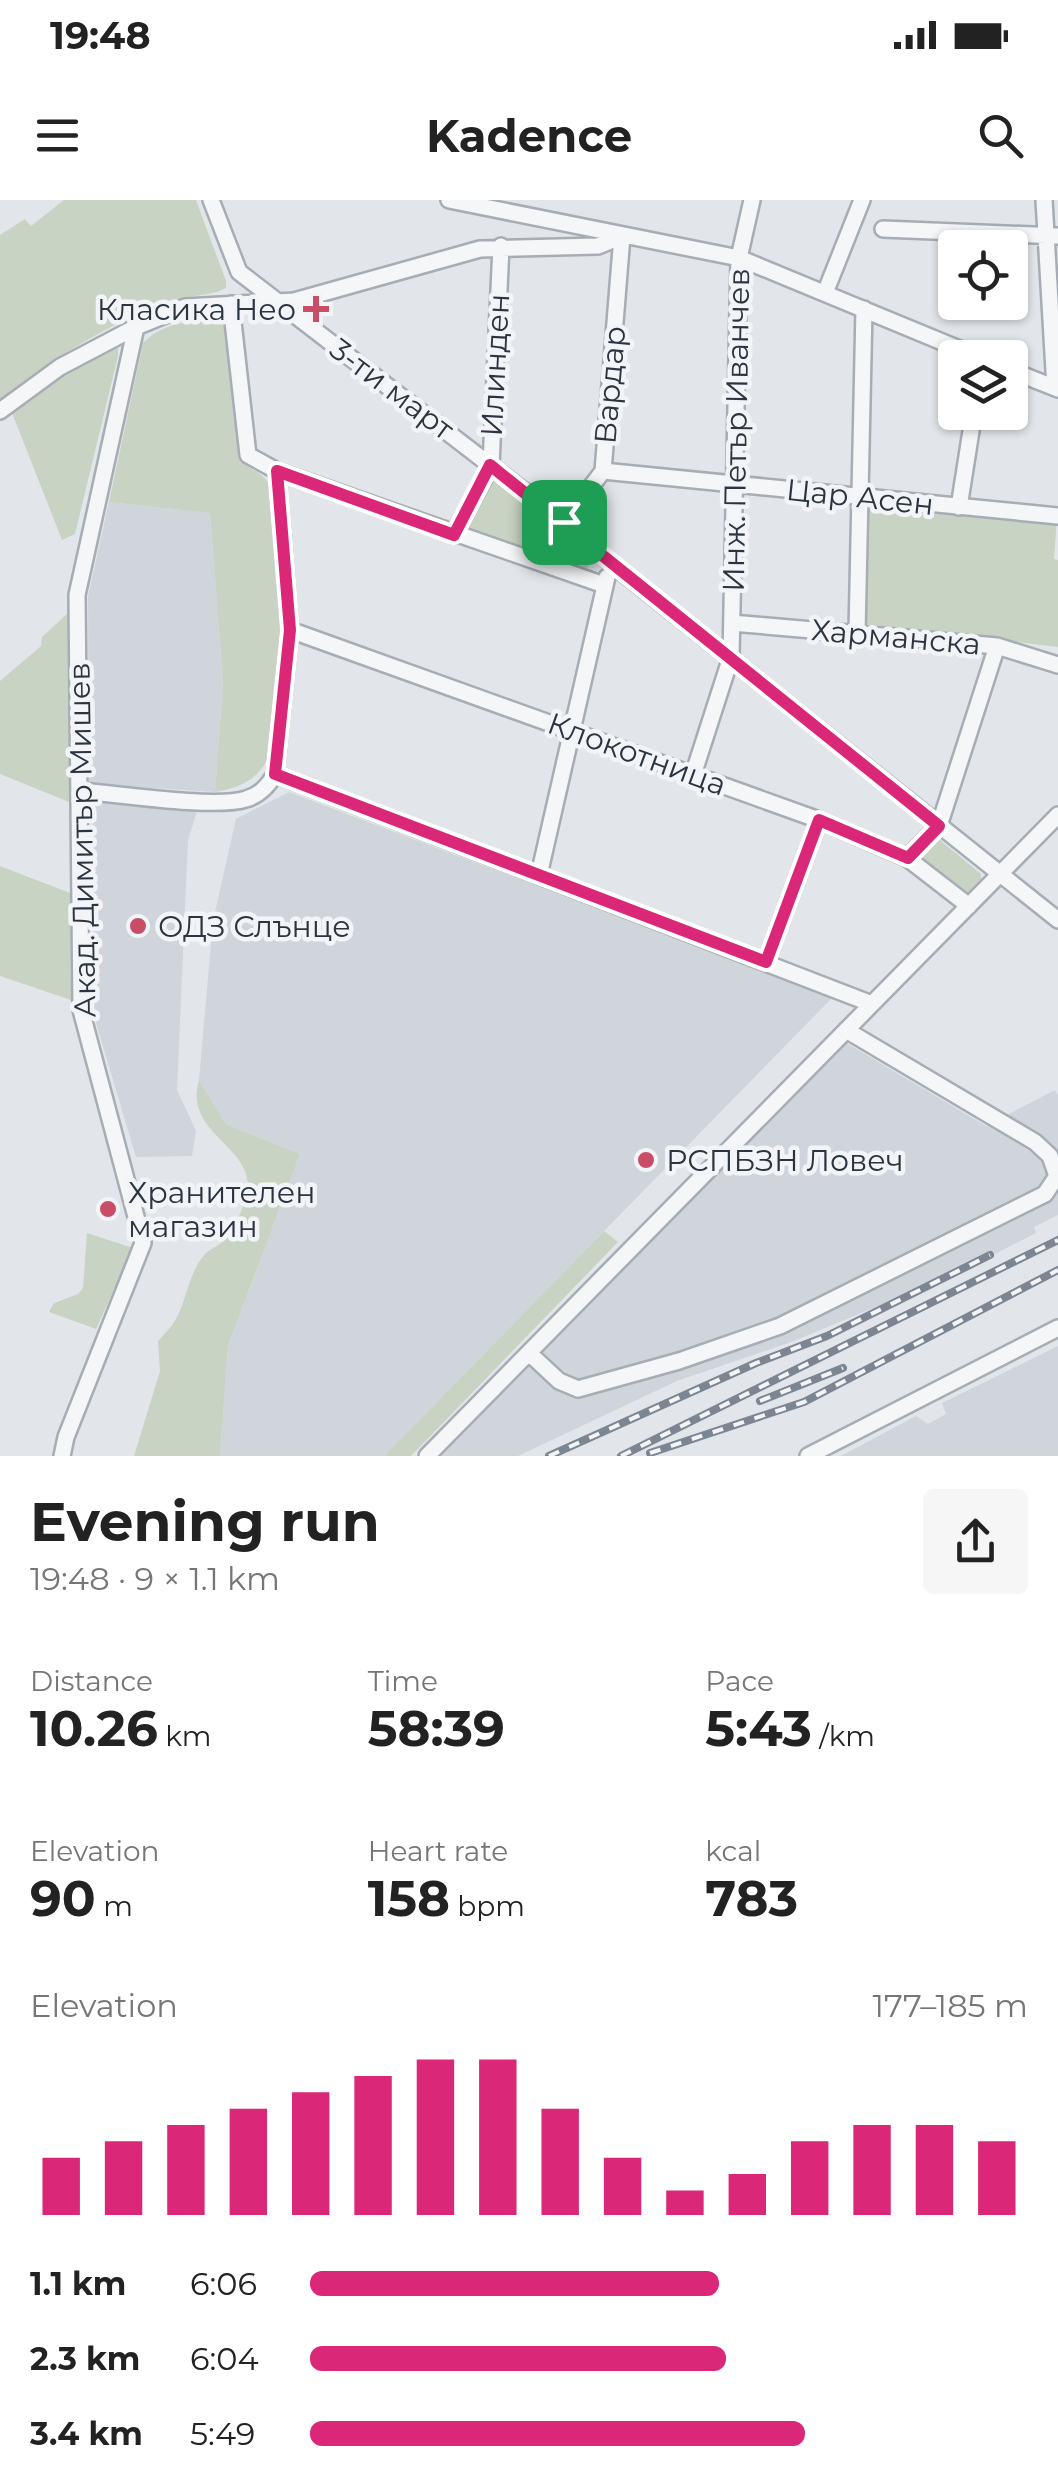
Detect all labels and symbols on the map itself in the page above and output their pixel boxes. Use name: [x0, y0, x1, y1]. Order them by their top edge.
street label: Инж. Петър Иванчев: [715, 268, 757, 592]
place label: Класика Нео: [97, 291, 296, 328]
street label: Илинден: [473, 293, 517, 437]
marker: Класика Нео: [305, 298, 327, 320]
street label: Вардар: [586, 325, 634, 445]
street label: 3-ти март: [323, 330, 462, 448]
street label: Цар Асен: [784, 471, 936, 523]
pin: [522, 480, 607, 565]
street label: Харманска: [810, 611, 982, 663]
street label: Акад. Димитър Мишев: [60, 662, 104, 1018]
street label: Клокотница: [543, 705, 731, 803]
place label: ОДЗ Слънце: [158, 908, 351, 945]
marker: ОДЗ Слънце: [127, 915, 149, 937]
place label: РСПБЗН Ловеч: [666, 1142, 904, 1179]
marker: РСПБЗН Ловеч: [635, 1149, 657, 1171]
place label: Хранителен магазин: [128, 1174, 316, 1245]
marker: Хранителен магазин: [97, 1198, 119, 1220]

